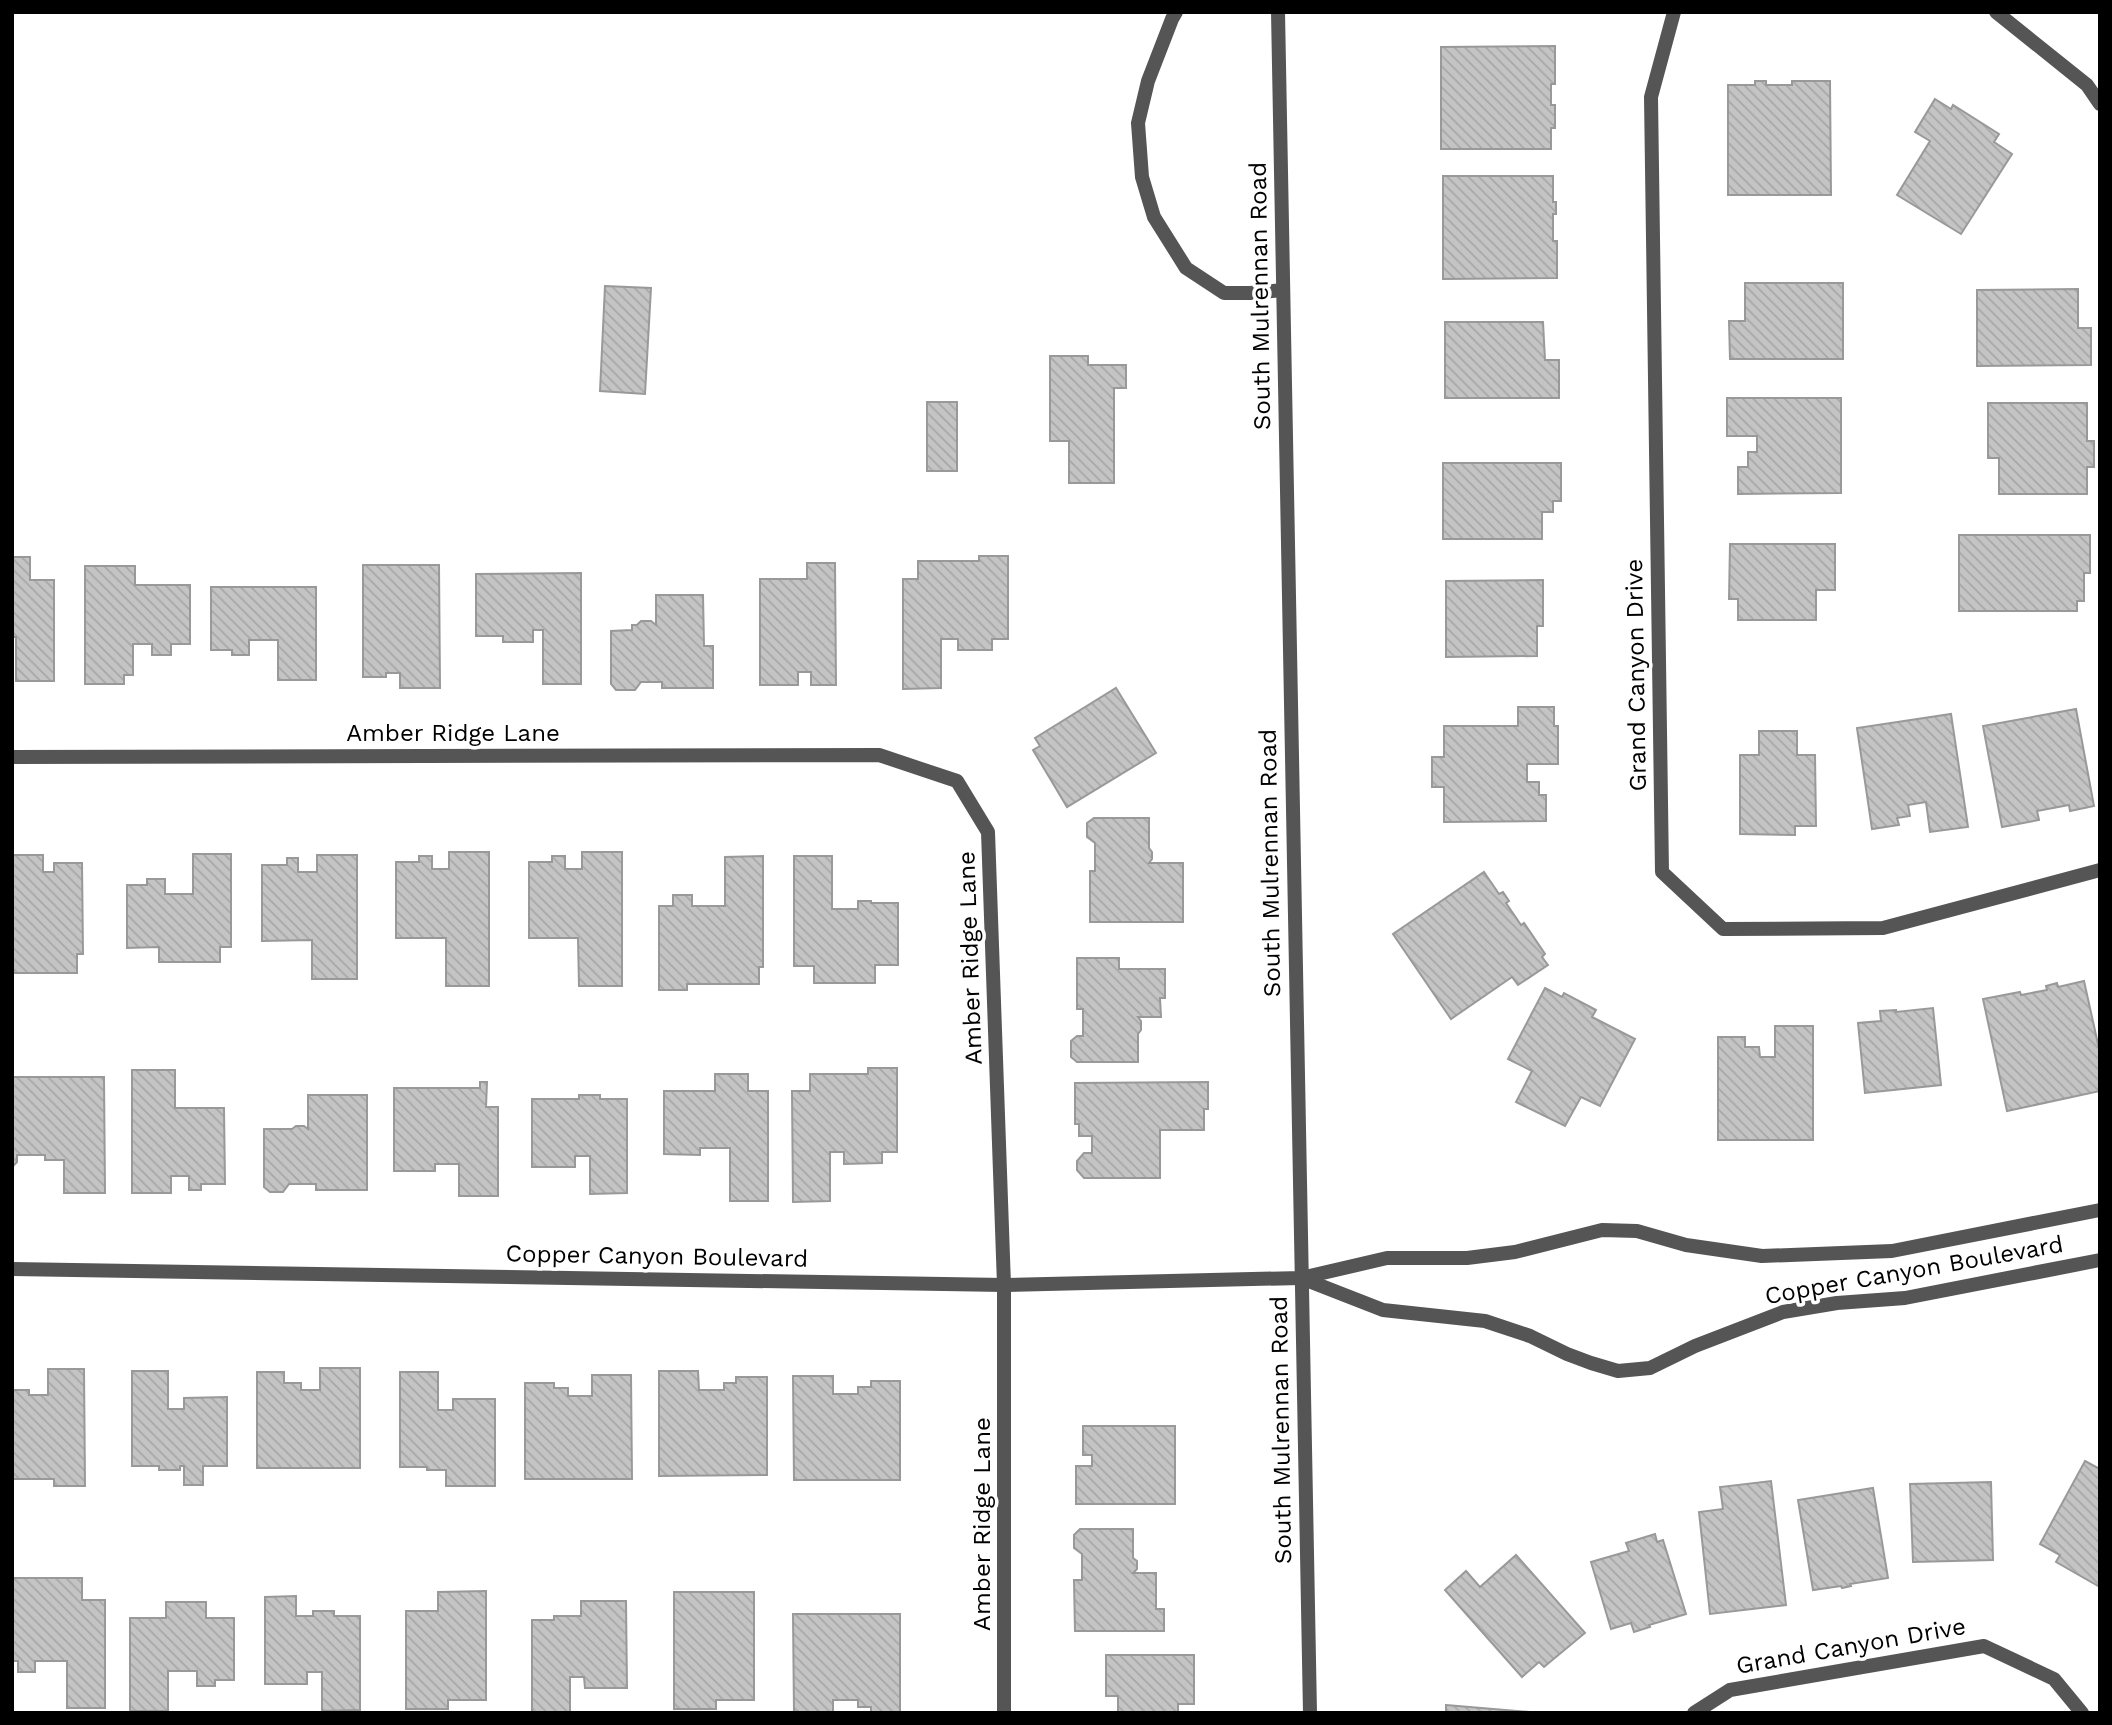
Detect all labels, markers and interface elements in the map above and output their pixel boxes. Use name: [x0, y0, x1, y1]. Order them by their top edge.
street label: South Mulrennan Road: [1244, 162, 1276, 430]
street label: Grand Canyon Drive: [1620, 558, 1652, 792]
street label: Amber Ridge Lane: [346, 719, 560, 747]
street label: South Mulrennan Road: [1254, 729, 1286, 997]
street label: Amber Ridge Lane: [952, 851, 988, 1065]
street label: Copper Canyon Boulevard: [1763, 1230, 2065, 1310]
street label: Copper Canyon Boulevard: [505, 1239, 809, 1273]
street label: South Mulrennan Road: [1265, 1296, 1297, 1564]
street label: Amber Ridge Lane: [968, 1417, 996, 1631]
street label: Grand Canyon Drive: [1734, 1612, 1968, 1680]

